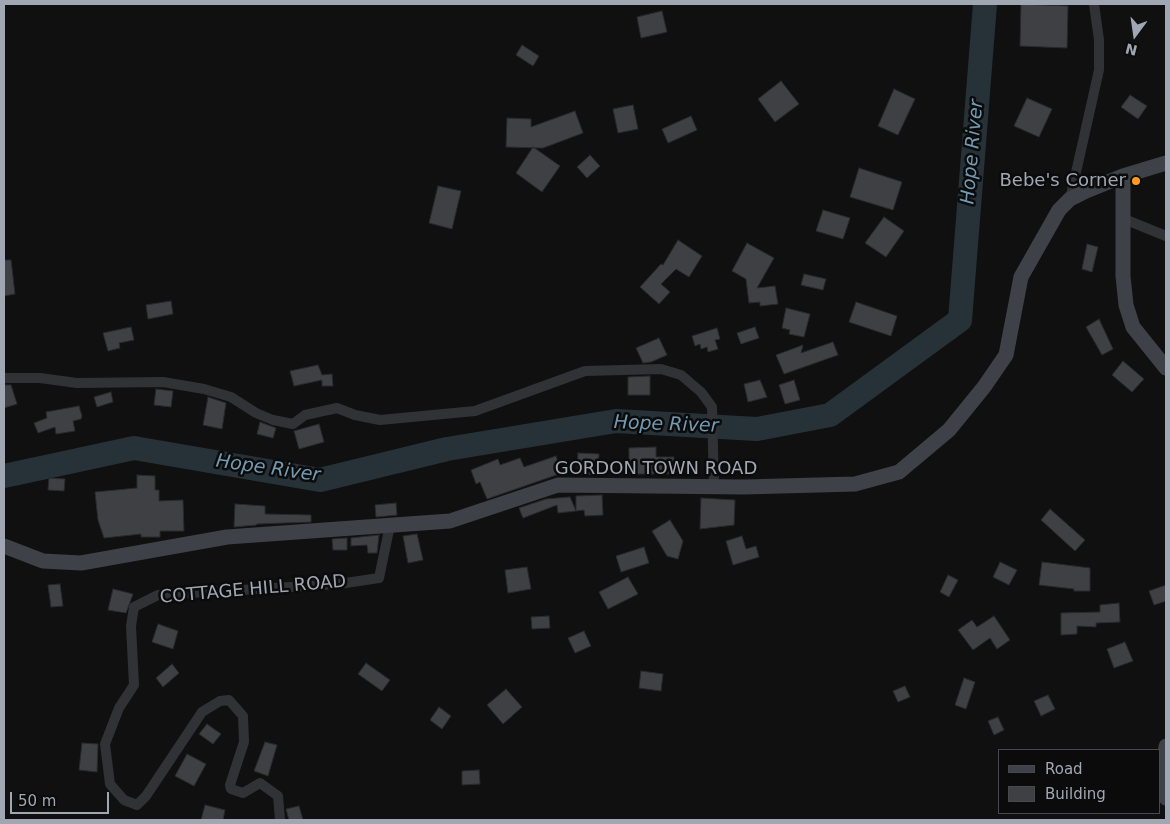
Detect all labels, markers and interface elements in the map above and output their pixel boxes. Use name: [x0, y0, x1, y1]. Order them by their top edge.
north arrow: [1110, 10, 1160, 60]
text: N: [1124, 40, 1139, 59]
water label: Hope River: [957, 99, 989, 205]
place label: Bebe's Corner: [999, 170, 1126, 192]
marker: Bebe's Corner: [1130, 175, 1142, 187]
water label: Hope River: [613, 412, 719, 438]
water label: Hope River: [214, 450, 322, 488]
street label: GORDON TOWN ROAD: [555, 458, 757, 480]
street label: COTTAGE HILL ROAD: [159, 571, 347, 609]
legend: [998, 749, 1160, 814]
text: Road: [1045, 760, 1083, 778]
scale bar: [12, 782, 111, 814]
text: Building: [1045, 785, 1106, 803]
text: 50 m: [18, 792, 56, 810]

